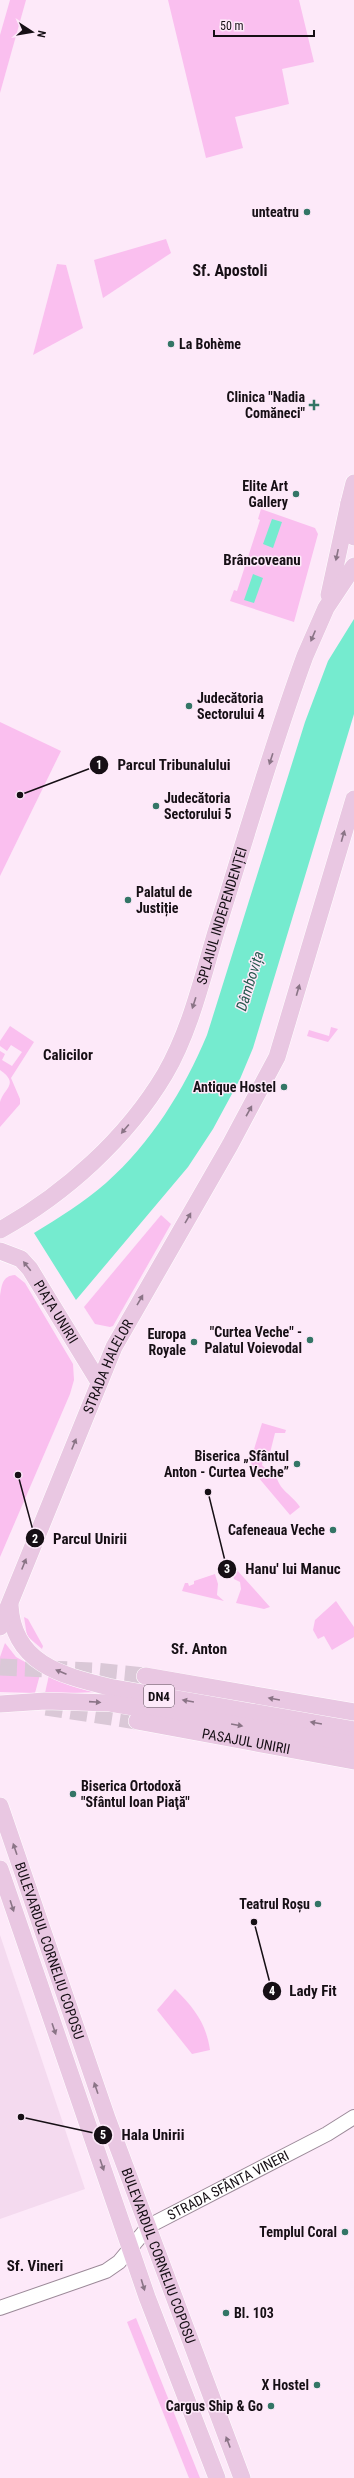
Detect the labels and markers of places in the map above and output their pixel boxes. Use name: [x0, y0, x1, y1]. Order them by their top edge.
place label: unteatru: [252, 204, 299, 220]
marker: unteatru: [302, 207, 312, 217]
place label: La Bohème: [179, 336, 241, 352]
marker: La Bohème: [166, 339, 176, 349]
place label: Clinica "Nadia Comăneci": [227, 389, 305, 421]
marker: Clinica "Nadia Comăneci": [308, 399, 320, 411]
place label: Elite Art Gallery: [242, 478, 289, 510]
marker: Elite Art Gallery: [291, 489, 301, 499]
place label: Judecătoria Sectorului 4: [197, 690, 265, 722]
marker: Judecătoria Sectorului 4: [184, 701, 194, 711]
callout: Parcul Tribunalului: [89, 751, 239, 778]
place label: Judecătoria Sectorului 5: [164, 790, 232, 822]
marker: Judecătoria Sectorului 5: [151, 801, 161, 811]
place label: Palatul de Justiție: [136, 884, 192, 917]
marker: Palatul de Justiție: [123, 895, 133, 905]
place label: Antique Hostel: [193, 1079, 276, 1095]
marker: Antique Hostel: [279, 1082, 289, 1092]
place label: "Curtea Veche" - Palatul Voievodal: [204, 1324, 302, 1356]
place label: Europa Royale: [147, 1326, 186, 1358]
marker: "Curtea Veche" - Palatul Voievodal: [305, 1335, 315, 1345]
marker: Europa Royale: [189, 1337, 199, 1347]
place label: Biserica „Sfântul Anton - Curtea Veche”: [164, 1448, 289, 1480]
marker: Biserica „Sfântul Anton - Curtea Veche”: [292, 1459, 302, 1469]
place label: Cafeneaua Veche: [228, 1522, 325, 1538]
callout: Parcul Unirii: [25, 1525, 135, 1552]
marker: Cafeneaua Veche: [328, 1525, 338, 1535]
callout: Hanu' lui Manuc: [217, 1556, 349, 1583]
place label: Biserica Ortodoxă "Sfântul Ioan Piaţă": [81, 1778, 190, 1810]
marker: Biserica Ortodoxă "Sfântul Ioan Piaţă": [68, 1789, 78, 1799]
place label: Teatrul Roșu: [239, 1896, 310, 1913]
marker: Teatrul Roșu: [313, 1899, 323, 1909]
callout: Lady Fit: [262, 1977, 345, 2004]
callout: Hala Unirii: [93, 2122, 192, 2149]
place label: Templul Coral: [259, 2224, 337, 2240]
marker: Templul Coral: [340, 2227, 350, 2237]
place label: Bl. 103: [234, 2305, 274, 2321]
marker: Bl. 103: [221, 2308, 231, 2318]
place label: X Hostel: [262, 2377, 309, 2393]
marker: X Hostel: [312, 2380, 322, 2390]
place label: Cargus Ship & Go: [166, 2398, 263, 2414]
marker: Cargus Ship & Go: [266, 2401, 276, 2411]

